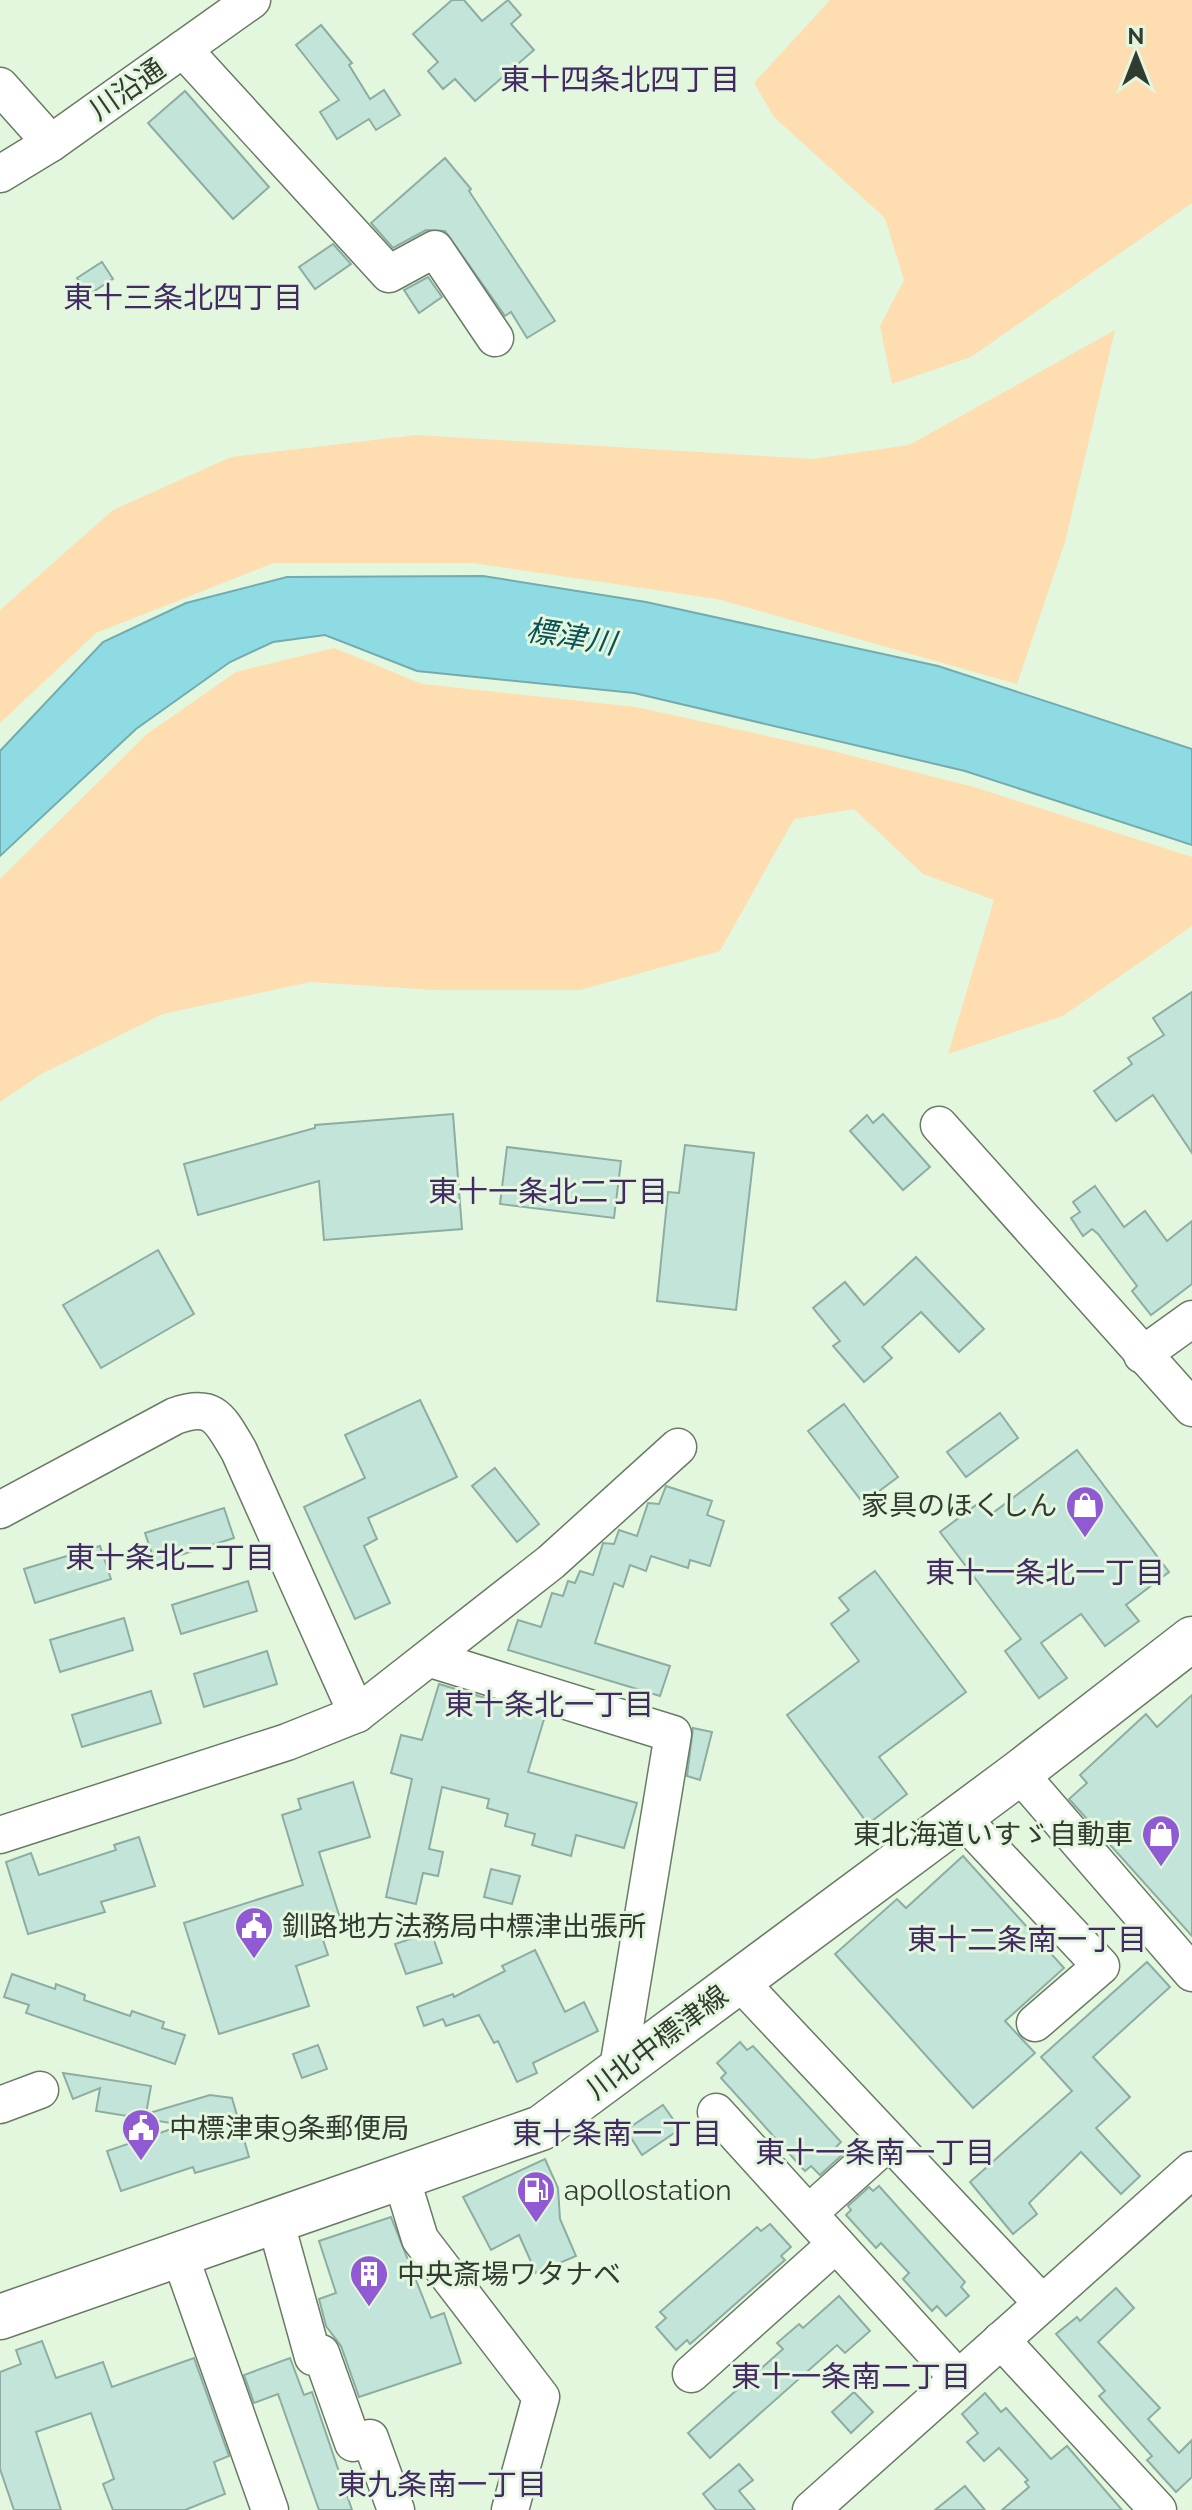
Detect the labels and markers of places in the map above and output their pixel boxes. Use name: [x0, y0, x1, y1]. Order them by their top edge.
shop icon: 家具のほくしん: [1064, 1484, 1106, 1539]
place label: 家具のほくしん: [861, 1489, 1057, 1522]
shop icon: 東北海道いすゞ自動車: [1140, 1813, 1182, 1868]
place label: 東北海道いすゞ自動車: [853, 1818, 1133, 1851]
public building icon: 釧路地方法務局中標津出張所: [233, 1905, 275, 1960]
place label: 釧路地方法務局中標津出張所: [282, 1910, 646, 1943]
public building icon: 中標津東9条郵便局: [120, 2107, 162, 2162]
place label: 中標津東9条郵便局: [169, 2112, 409, 2145]
fuel station icon: apollostation: [515, 2169, 557, 2224]
place label: apollostation: [564, 2174, 732, 2207]
building icon: 中央斎場ワタナベ: [348, 2253, 390, 2308]
place label: 中央斎場ワタナベ: [397, 2258, 621, 2291]

